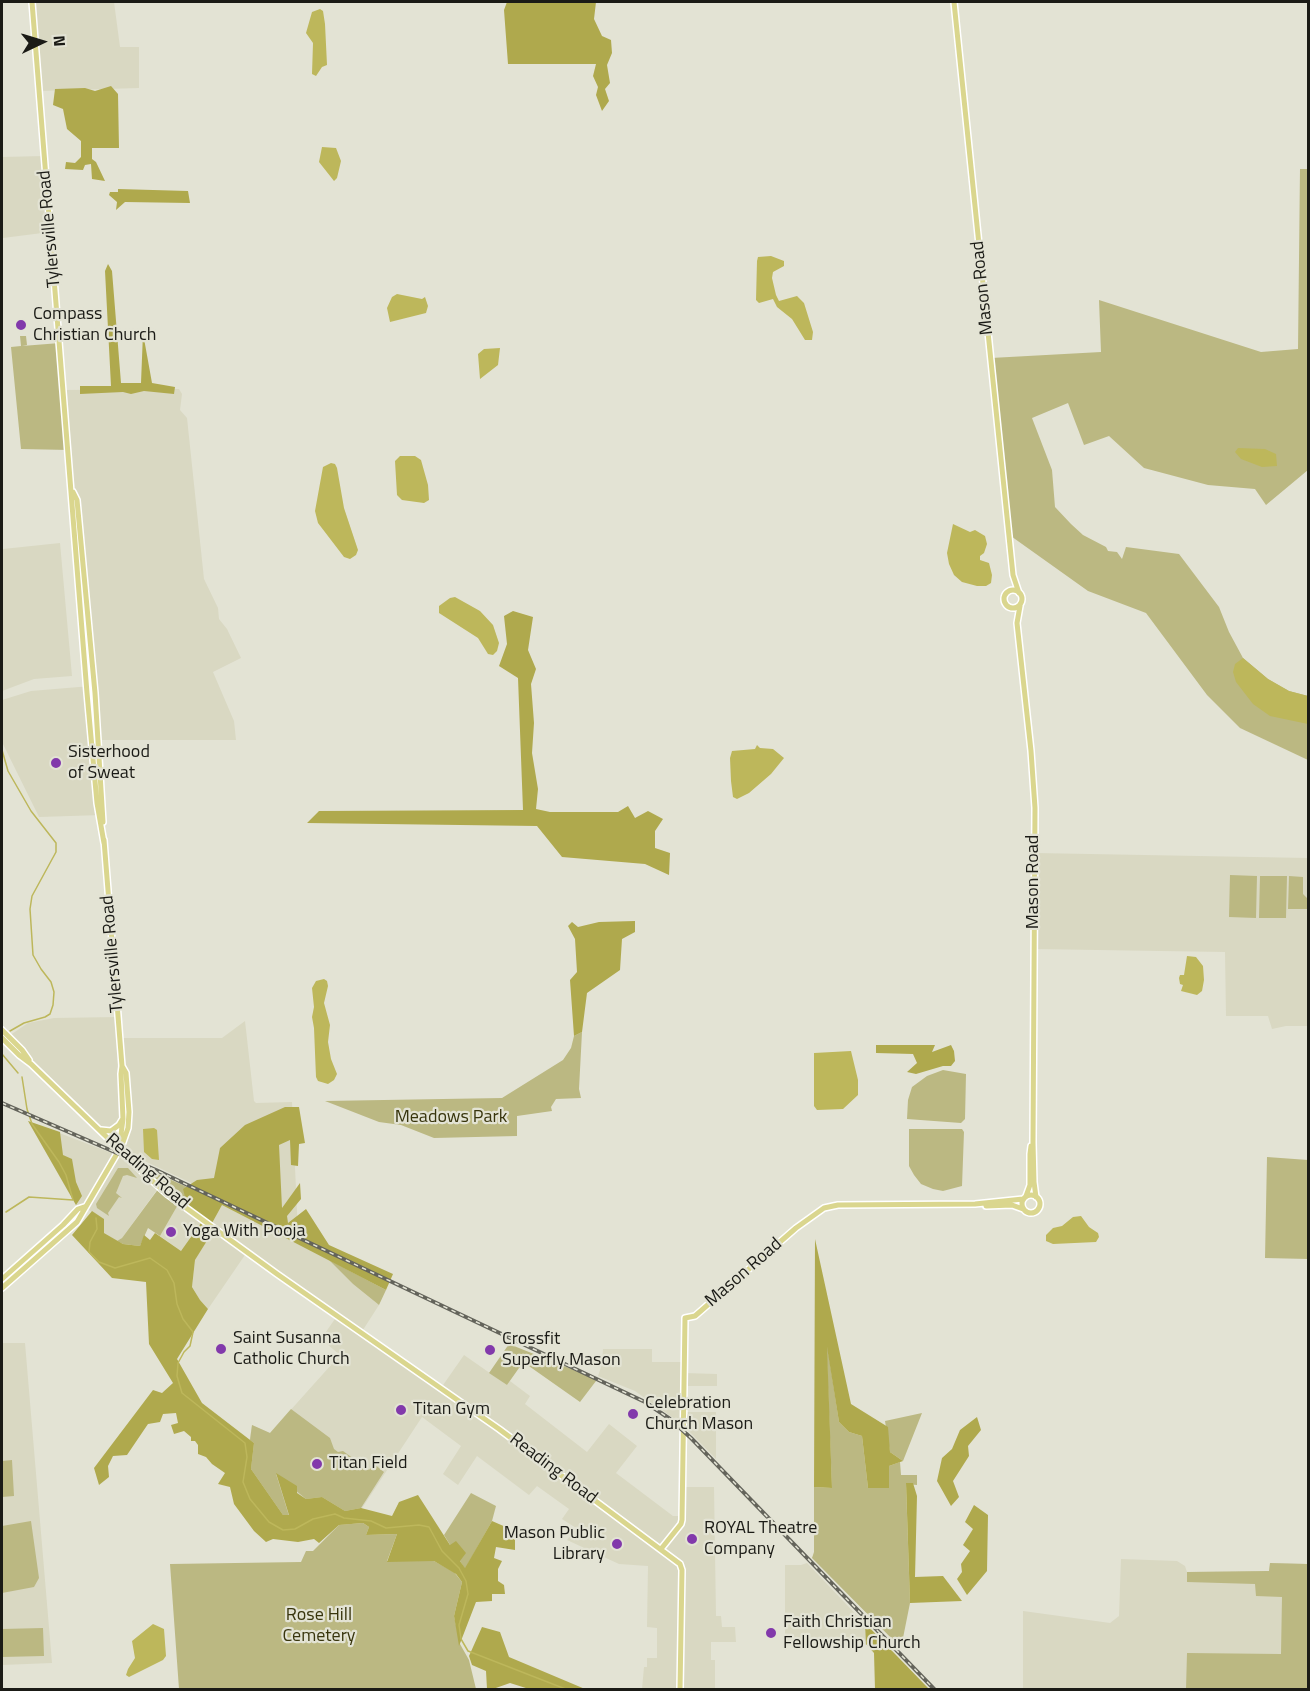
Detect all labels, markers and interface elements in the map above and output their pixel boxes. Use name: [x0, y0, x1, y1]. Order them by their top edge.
north arrow: [12, 12, 72, 72]
text: N: [48, 34, 72, 47]
street label: Tylersville Road: [34, 169, 66, 289]
street label: Mason Road: [967, 240, 999, 336]
place label: Compass Christian Church: [33, 304, 156, 346]
marker: Compass Christian Church: [14, 318, 28, 332]
place label: Sisterhood of Sweat: [68, 742, 150, 784]
marker: Sisterhood of Sweat: [49, 756, 63, 770]
street label: Mason Road: [1023, 835, 1045, 929]
street label: Tylersville Road: [97, 894, 129, 1014]
park label: Meadows Park: [395, 1107, 507, 1129]
street label: Reading Road: [101, 1130, 193, 1214]
place label: Yoga With Pooja: [183, 1221, 306, 1243]
marker: Yoga With Pooja: [164, 1225, 178, 1239]
street label: Mason Road: [701, 1234, 787, 1312]
place label: Saint Susanna Catholic Church: [233, 1328, 350, 1370]
place label: Crossfit Superfly Mason: [502, 1329, 621, 1372]
marker: Saint Susanna Catholic Church: [214, 1342, 228, 1356]
marker: Crossfit Superfly Mason: [483, 1343, 497, 1357]
place label: Celebration Church Mason: [645, 1393, 753, 1436]
place label: Titan Gym: [413, 1399, 490, 1421]
marker: Titan Gym: [394, 1403, 408, 1417]
marker: Celebration Church Mason: [626, 1407, 640, 1421]
street label: Reading Road: [505, 1429, 601, 1509]
place label: Titan Field: [329, 1453, 408, 1475]
marker: Titan Field: [310, 1457, 324, 1471]
place label: ROYAL Theatre Company: [704, 1518, 817, 1561]
place label: Mason Public Library: [504, 1523, 605, 1565]
marker: ROYAL Theatre Company: [685, 1532, 699, 1546]
marker: Mason Public Library: [610, 1537, 624, 1551]
park label: Rose Hill Cemetery: [282, 1605, 356, 1648]
place label: Faith Christian Fellowship Church: [783, 1612, 921, 1654]
marker: Faith Christian Fellowship Church: [764, 1626, 778, 1640]

